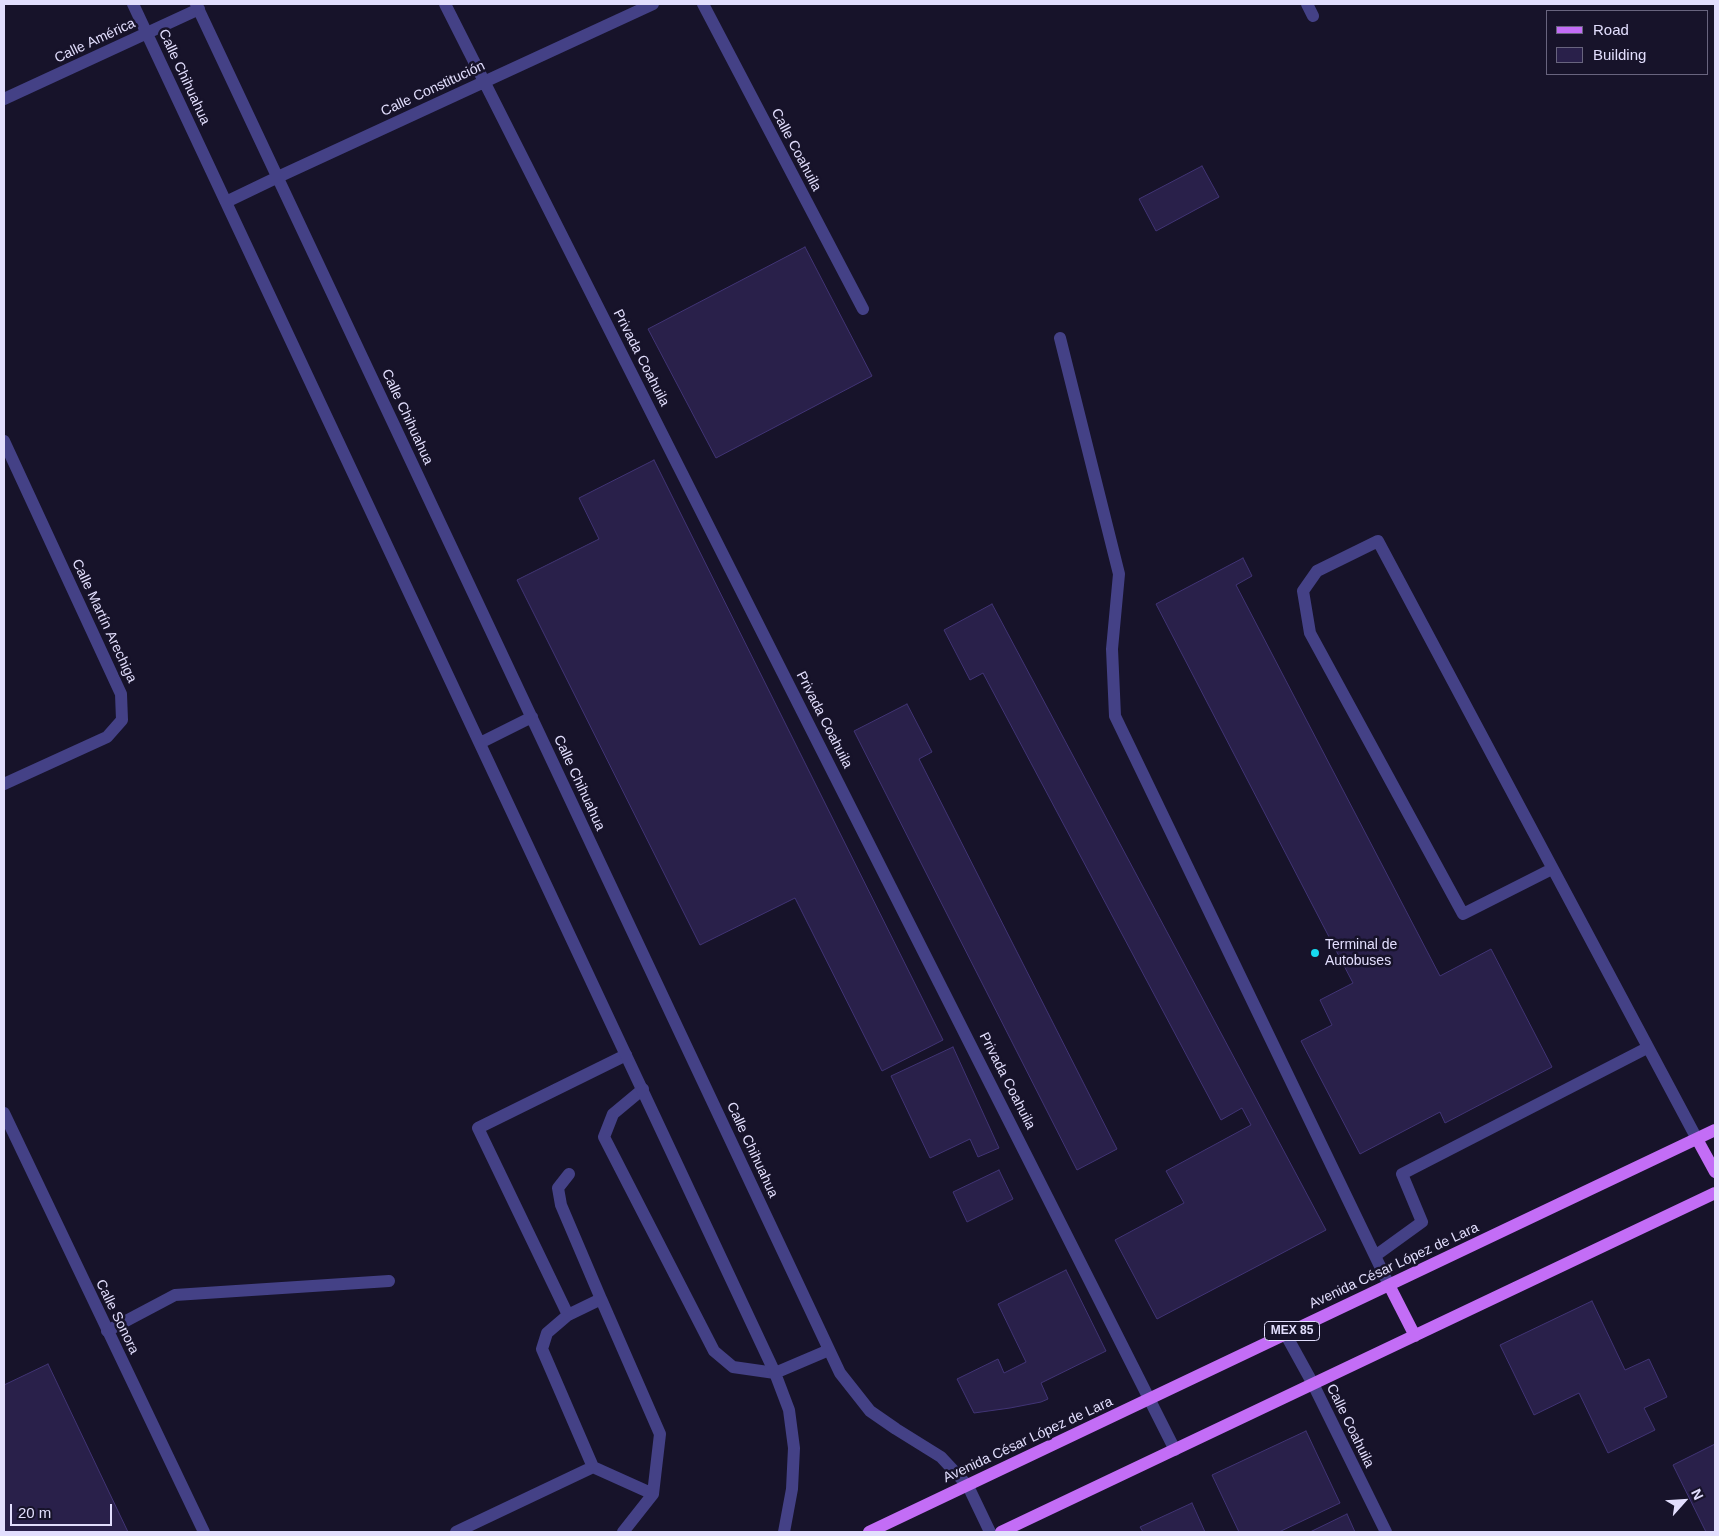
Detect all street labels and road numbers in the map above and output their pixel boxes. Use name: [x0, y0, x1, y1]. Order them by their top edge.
street label: Calle América: [52, 15, 138, 67]
street label: Calle Chihuahua: [155, 27, 213, 127]
street label: Calle Constitución: [378, 58, 488, 120]
street label: Calle Coahuila: [767, 106, 825, 194]
street label: Privada Coahuila: [609, 307, 673, 409]
street label: Calle Chihuahua: [378, 367, 436, 467]
street label: Calle Martín Arechiga: [68, 556, 140, 686]
street label: Privada Coahuila: [792, 669, 856, 771]
street label: Calle Chihuahua: [550, 733, 608, 833]
street label: Privada Coahuila: [975, 1030, 1039, 1132]
street label: Calle Chihuahua: [723, 1100, 781, 1200]
street label: Avenida César López de Lara: [1307, 1219, 1481, 1313]
street label: Calle Sonora: [92, 1277, 142, 1357]
road number: MEX 85: [1264, 1322, 1320, 1340]
street label: Calle Coahuila: [1322, 1381, 1378, 1471]
street label: Avenida César López de Lara: [941, 1393, 1115, 1487]

